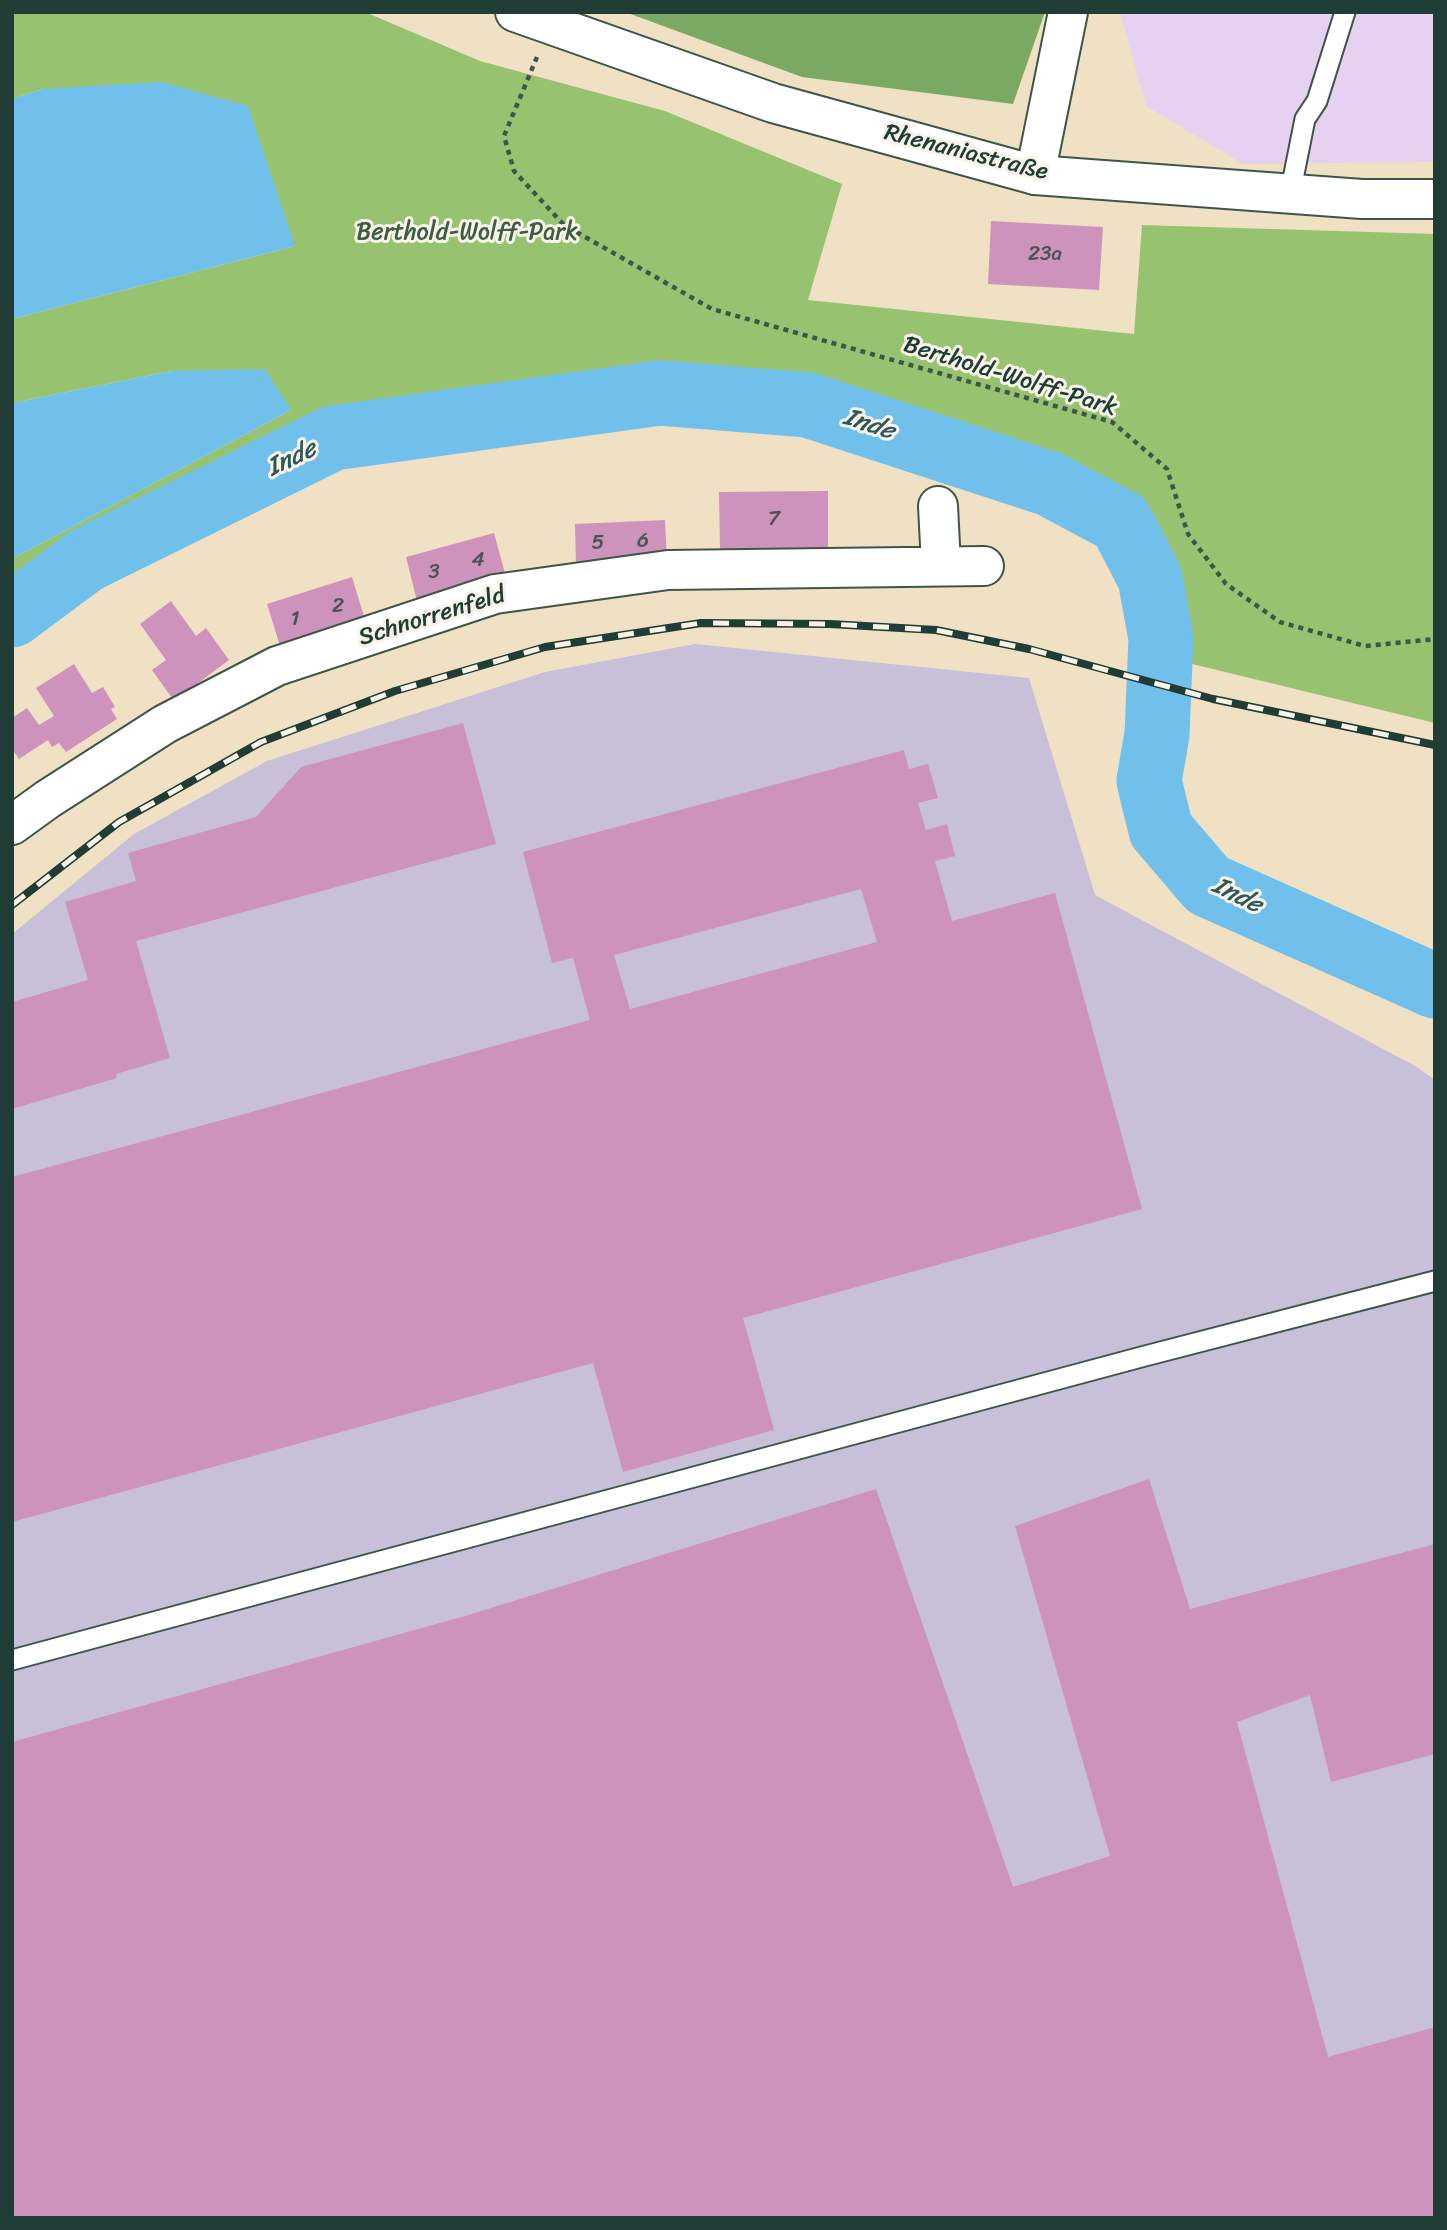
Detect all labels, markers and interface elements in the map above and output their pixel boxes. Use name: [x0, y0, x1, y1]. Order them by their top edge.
street label: Rhenaniastraße: [881, 119, 1051, 187]
park label: Berthold-Wolff-Park: [356, 219, 578, 247]
house number: 23a: [1028, 242, 1062, 268]
street label: Berthold-Wolff-Park: [900, 331, 1120, 423]
water label: Inde: [840, 402, 898, 448]
water label: Inde: [262, 434, 322, 484]
house number: 7: [768, 507, 780, 533]
house number: 6: [637, 529, 649, 555]
house number: 5: [592, 531, 604, 557]
house number: 4: [471, 548, 485, 574]
house number: 3: [428, 560, 440, 586]
street label: Schnorrenfeld: [355, 581, 509, 653]
house number: 2: [332, 594, 344, 620]
house number: 1: [290, 607, 300, 633]
water label: Inde: [1207, 871, 1267, 921]

